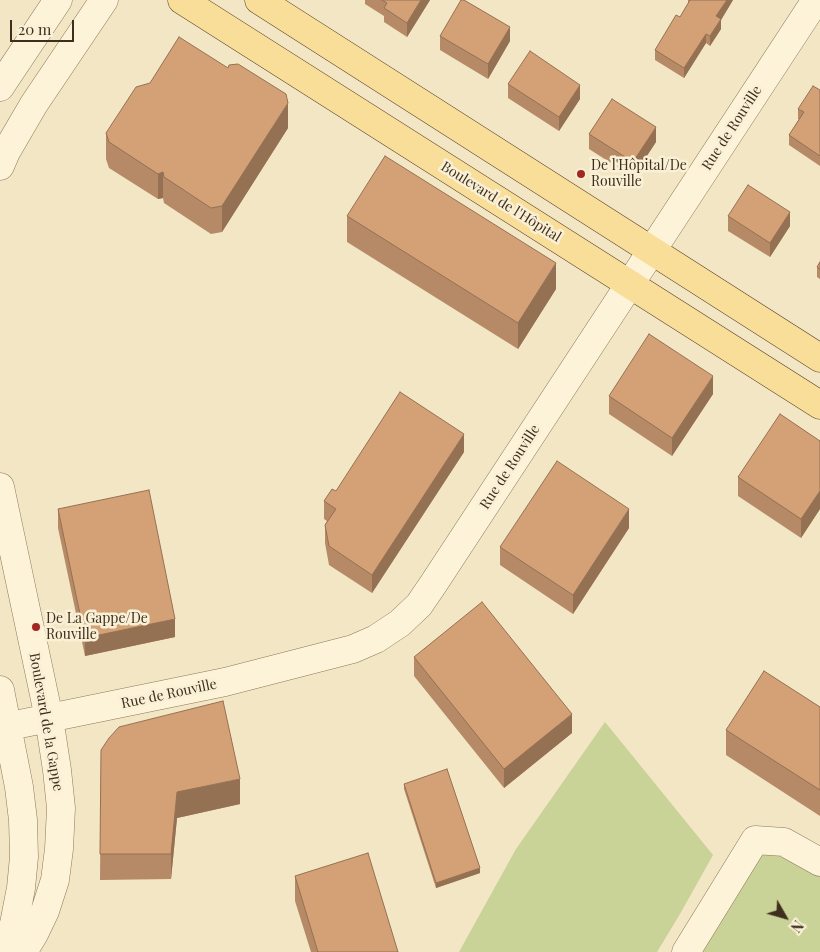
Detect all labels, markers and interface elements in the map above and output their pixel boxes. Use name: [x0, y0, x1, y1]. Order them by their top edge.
scale bar: [12, 10, 76, 42]
text: 20 m: [18, 19, 51, 39]
street label: Rue de Rouville: [698, 83, 766, 173]
street label: Boulevard de l'Hôpital: [438, 158, 564, 246]
place label: De l'Hôpital/De Rouville: [591, 158, 687, 190]
marker: De l'Hôpital/De Rouville: [575, 168, 587, 180]
street label: Rue de Rouville: [476, 422, 544, 512]
place label: De La Gappe/De Rouville: [46, 611, 148, 644]
marker: De La Gappe/De Rouville: [30, 621, 42, 633]
street label: Boulevard de la Gappe: [26, 652, 66, 792]
street label: Rue de Rouville: [120, 676, 218, 712]
north arrow: [760, 892, 810, 942]
text: N: [787, 917, 808, 936]

